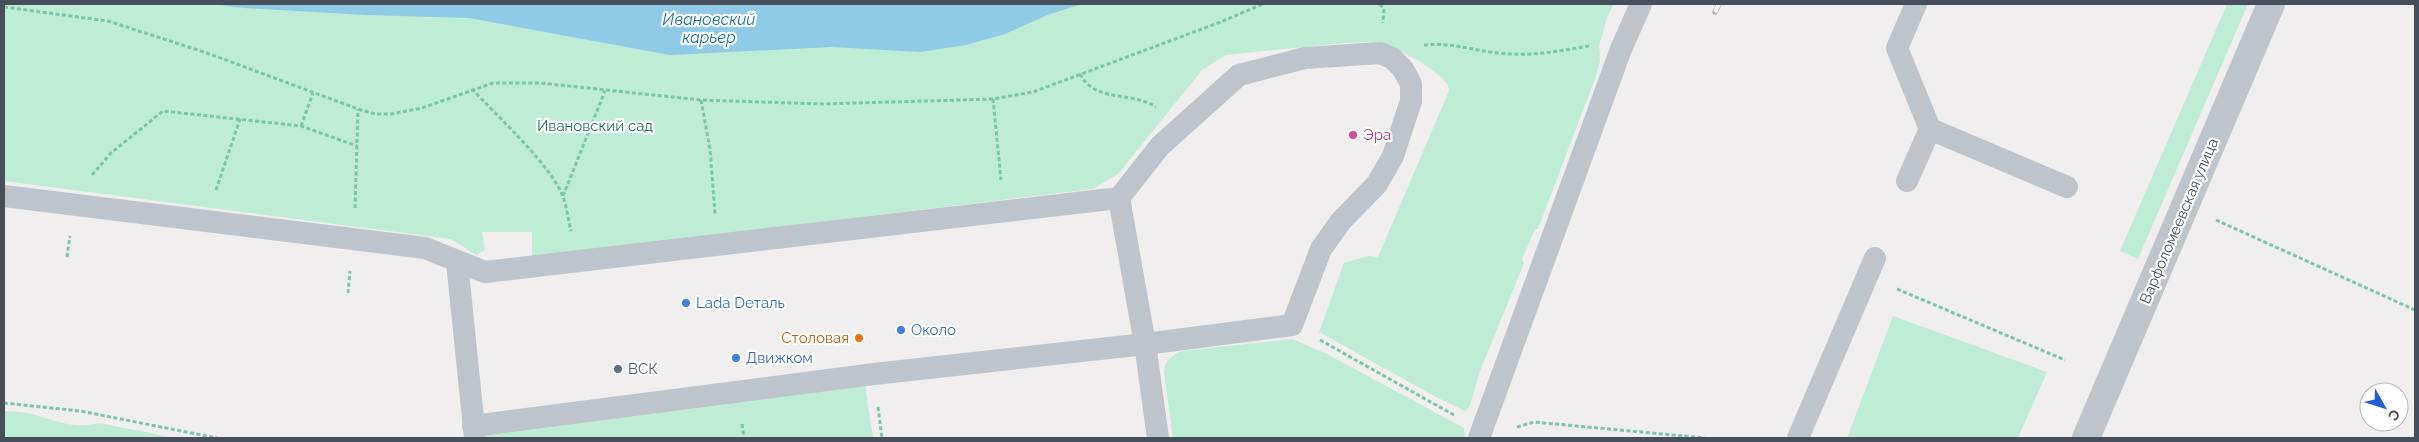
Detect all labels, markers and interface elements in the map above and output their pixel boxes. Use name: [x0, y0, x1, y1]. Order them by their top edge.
water label: Ивановский карьер: [663, 10, 755, 47]
park label: Ивановский сад: [537, 117, 653, 135]
place label: Эра: [1363, 126, 1391, 144]
marker: Эра: [1347, 129, 1359, 141]
street label: Варфоломеевская улица: [2136, 135, 2222, 307]
place label: Lada Dеталь: [696, 294, 785, 312]
marker: Lada Dеталь: [680, 297, 692, 309]
place label: Около: [911, 321, 956, 339]
marker: Около: [895, 324, 907, 336]
place label: Столовая: [781, 329, 849, 347]
marker: Столовая: [853, 332, 865, 344]
place label: Движком: [746, 349, 813, 367]
marker: Движком: [730, 352, 742, 364]
place label: ВСК: [628, 360, 658, 378]
marker: ВСК: [612, 363, 624, 375]
north arrow: [2359, 382, 2409, 432]
text: С: [2385, 406, 2403, 424]

